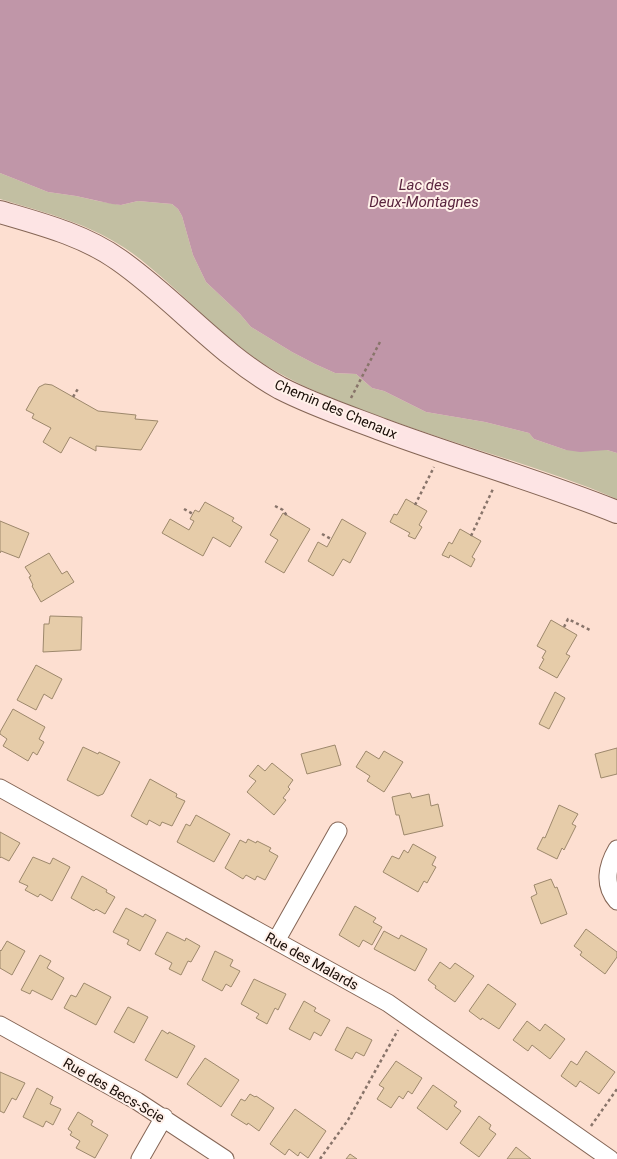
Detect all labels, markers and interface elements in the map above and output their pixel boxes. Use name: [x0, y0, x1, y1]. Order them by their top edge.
water label: Lac des Deux-Montagnes: [369, 176, 479, 211]
street label: Chemin des Chenaux: [272, 376, 400, 442]
street label: Rue des Malards: [263, 929, 361, 993]
street label: Rue des Becs-Scie: [61, 1054, 167, 1126]

